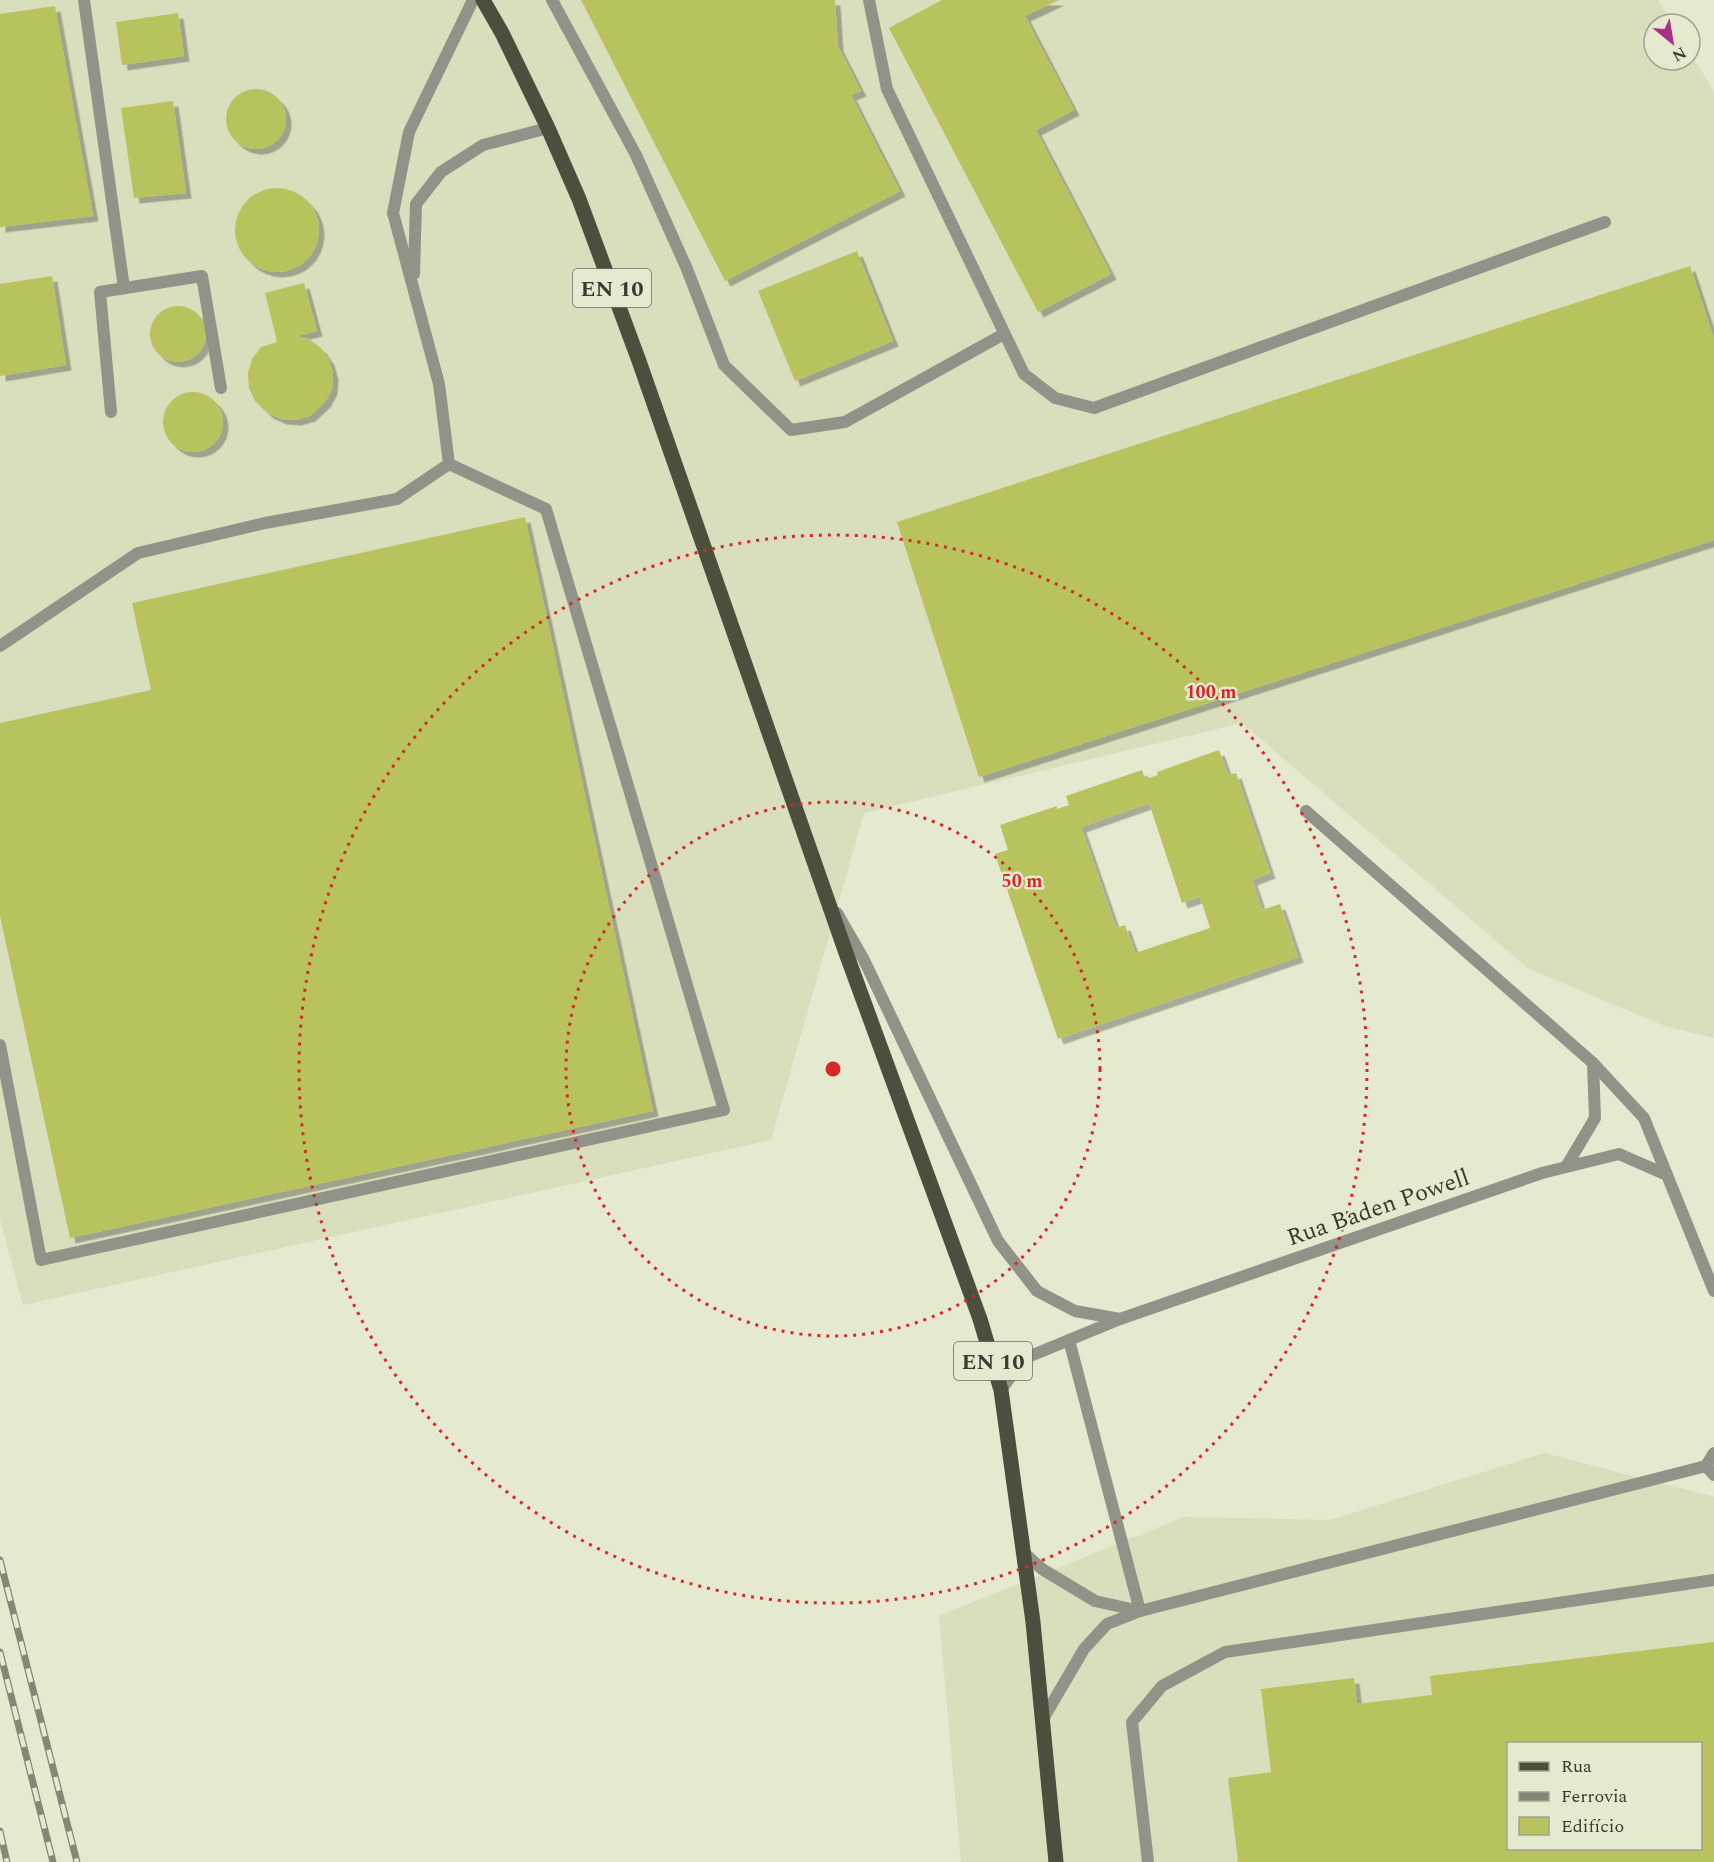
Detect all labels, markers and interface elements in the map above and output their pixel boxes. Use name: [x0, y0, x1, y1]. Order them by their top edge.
north arrow: [1642, 12, 1702, 72]
text: N: [1667, 40, 1691, 68]
road number: EN 10: [573, 269, 651, 307]
text: 100 m: [1185, 679, 1237, 706]
text: 50 m: [1002, 868, 1042, 895]
centre of rings: [823, 1059, 843, 1079]
street label: Rua Baden Powell: [1282, 1160, 1475, 1256]
road number: EN 10: [954, 1342, 1032, 1380]
legend: [1507, 1742, 1702, 1850]
text: Rua: [1561, 1753, 1592, 1780]
text: Ferrovia: [1561, 1783, 1628, 1810]
text: Edifício: [1561, 1813, 1624, 1840]

